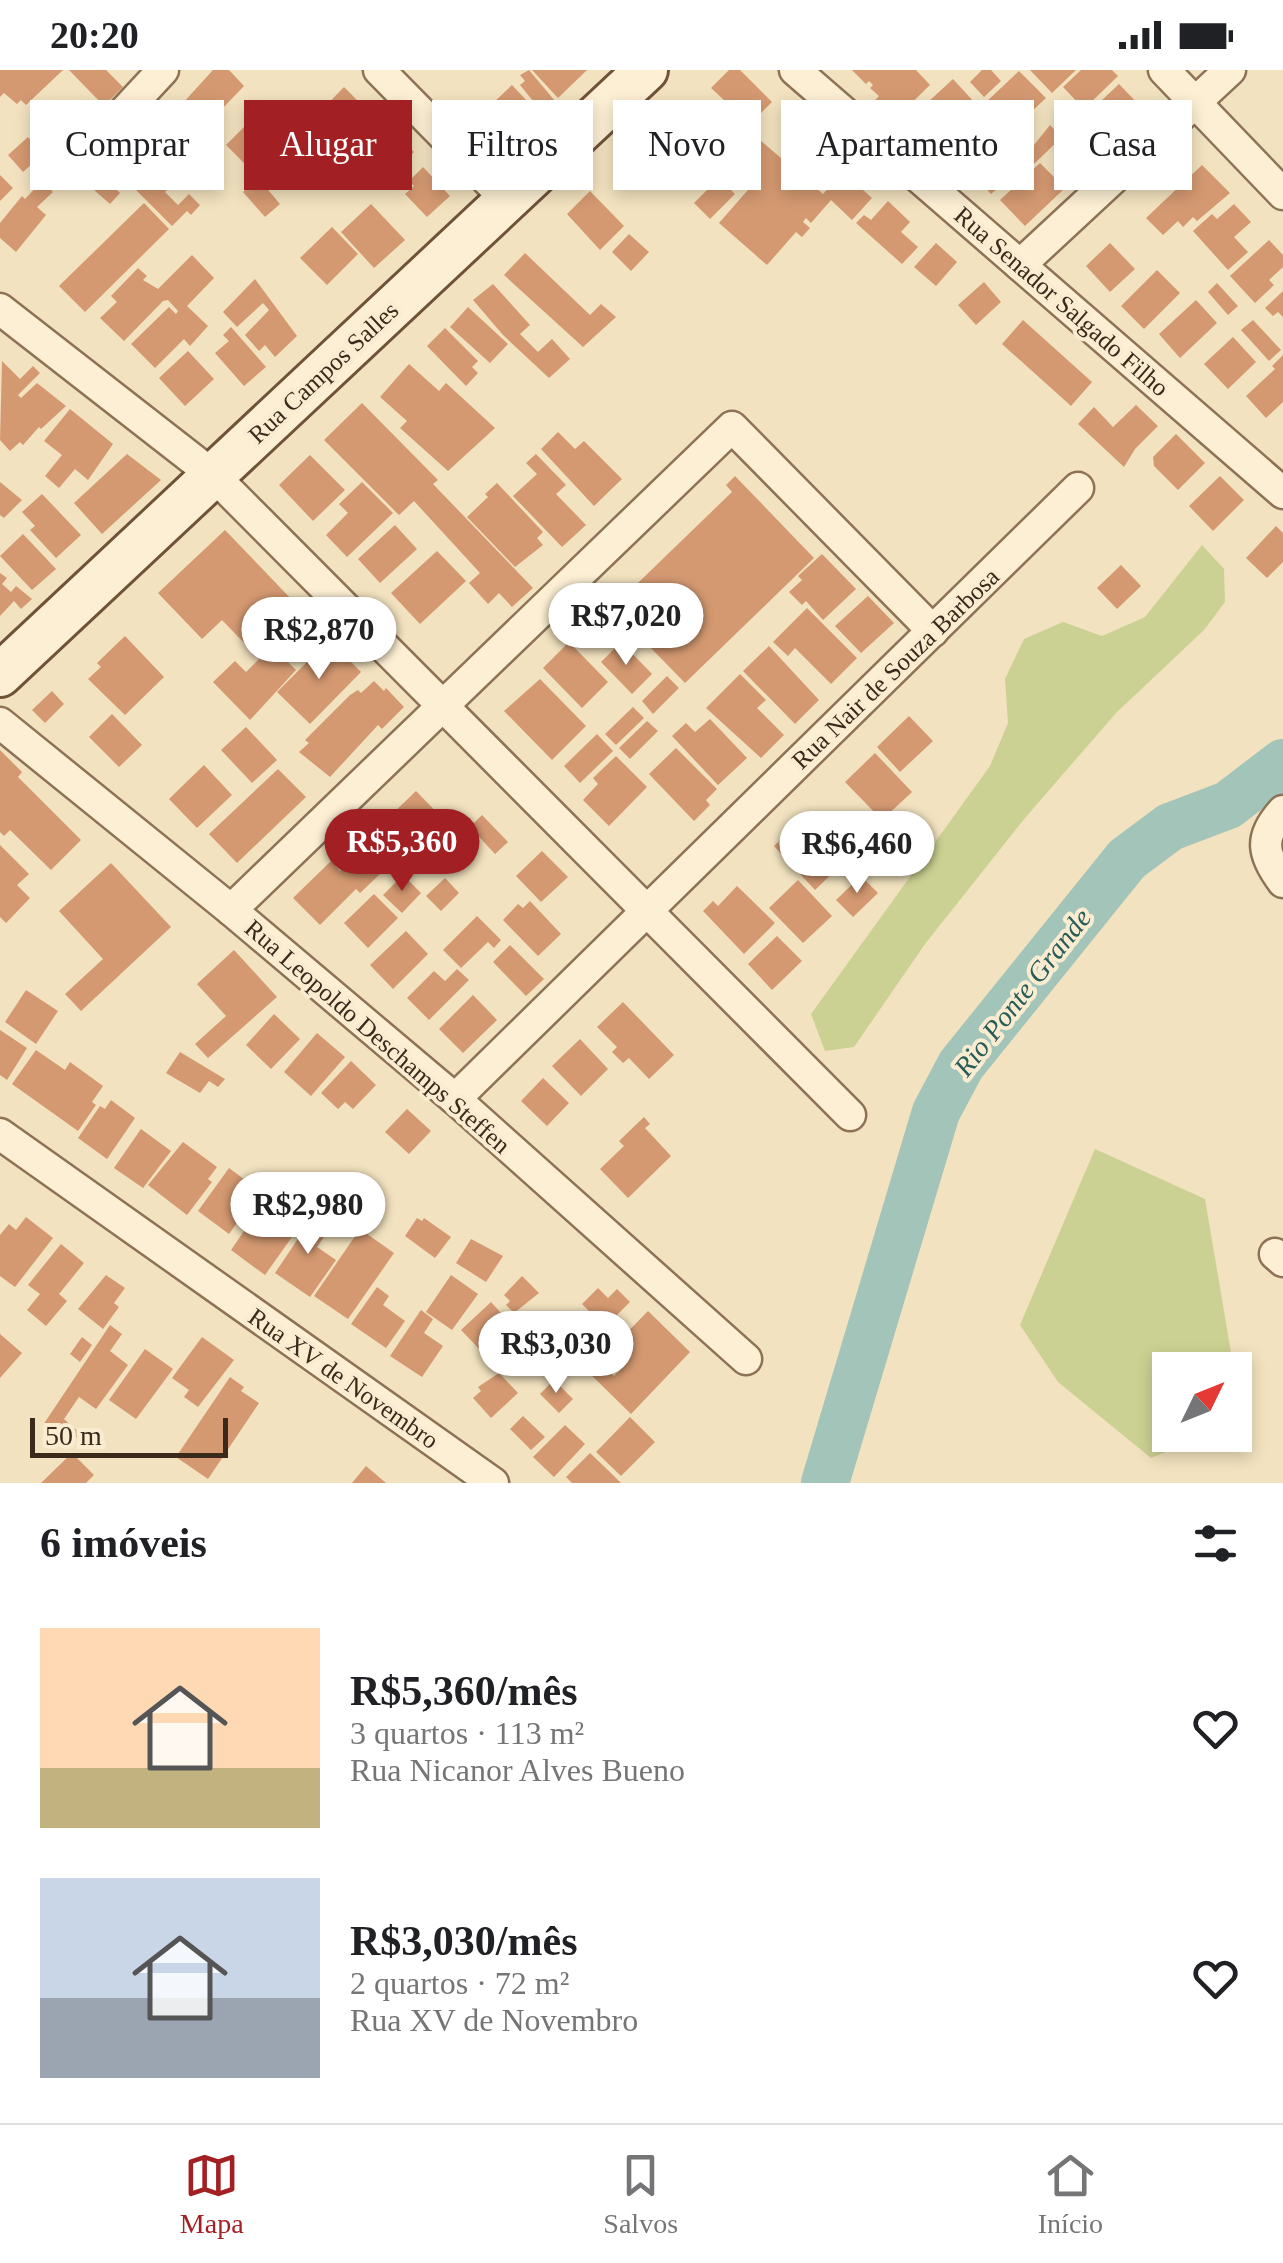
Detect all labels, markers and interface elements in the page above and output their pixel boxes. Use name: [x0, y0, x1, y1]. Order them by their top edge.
text: 20:20: [50, 14, 139, 56]
chip: Comprar: [30, 100, 224, 190]
chip: Alugar: [244, 100, 412, 190]
chip: Filtros: [432, 100, 593, 190]
chip: Novo: [613, 100, 761, 190]
chip: Apartamento: [781, 100, 1034, 190]
chip: Casa: [1054, 100, 1192, 190]
street label: Rua Senador Salgado Filho: [949, 201, 1174, 402]
street label: Rua Campos Salles: [243, 296, 404, 449]
street label: Rua Nair de Souza Barbosa: [787, 563, 1004, 774]
pin: R$7,020: [534, 583, 718, 668]
pin: R$2,870: [227, 597, 411, 682]
text: R$7,020: [570, 597, 682, 633]
text: R$2,870: [263, 611, 375, 647]
pin: R$5,360: [310, 809, 494, 894]
pin: R$6,460: [765, 811, 949, 896]
text: R$5,360: [346, 823, 458, 859]
text: R$6,460: [801, 825, 913, 861]
water label: Rio Ponte Grande: [947, 902, 1097, 1083]
street label: Rua Leopoldo Deschamps Steffen: [240, 914, 516, 1159]
pin: R$2,980: [216, 1172, 400, 1257]
text: R$2,980: [252, 1186, 364, 1222]
street label: Rua XV de Novembro: [244, 1303, 444, 1454]
pin: R$3,030: [464, 1311, 648, 1396]
text: R$3,030: [500, 1325, 612, 1361]
north arrow: [1152, 1352, 1252, 1452]
map controls: [1152, 1352, 1252, 1452]
scale bar: [30, 1413, 228, 1458]
text: 50 m: [45, 1420, 102, 1451]
icon: filters: [1188, 1516, 1243, 1571]
text: 6 imóveis: [40, 1520, 207, 1566]
icon: home: [120, 1668, 240, 1788]
text: R$5,360/mês: [350, 1668, 577, 1714]
icon: heart: [1188, 1701, 1243, 1756]
text: 3 quartos · 113 m²: [350, 1715, 584, 1751]
text: Rua Nicanor Alves Bueno: [350, 1752, 685, 1788]
icon: home: [120, 1918, 240, 2038]
text: R$3,030/mês: [350, 1918, 577, 1964]
icon: heart: [1188, 1951, 1243, 2006]
text: 2 quartos · 72 m²: [350, 1965, 569, 2001]
text: Rua XV de Novembro: [350, 2002, 638, 2038]
tab: Mapa: [180, 2148, 244, 2240]
tab: Salvos: [603, 2148, 678, 2240]
tab: Início: [1038, 2148, 1103, 2240]

